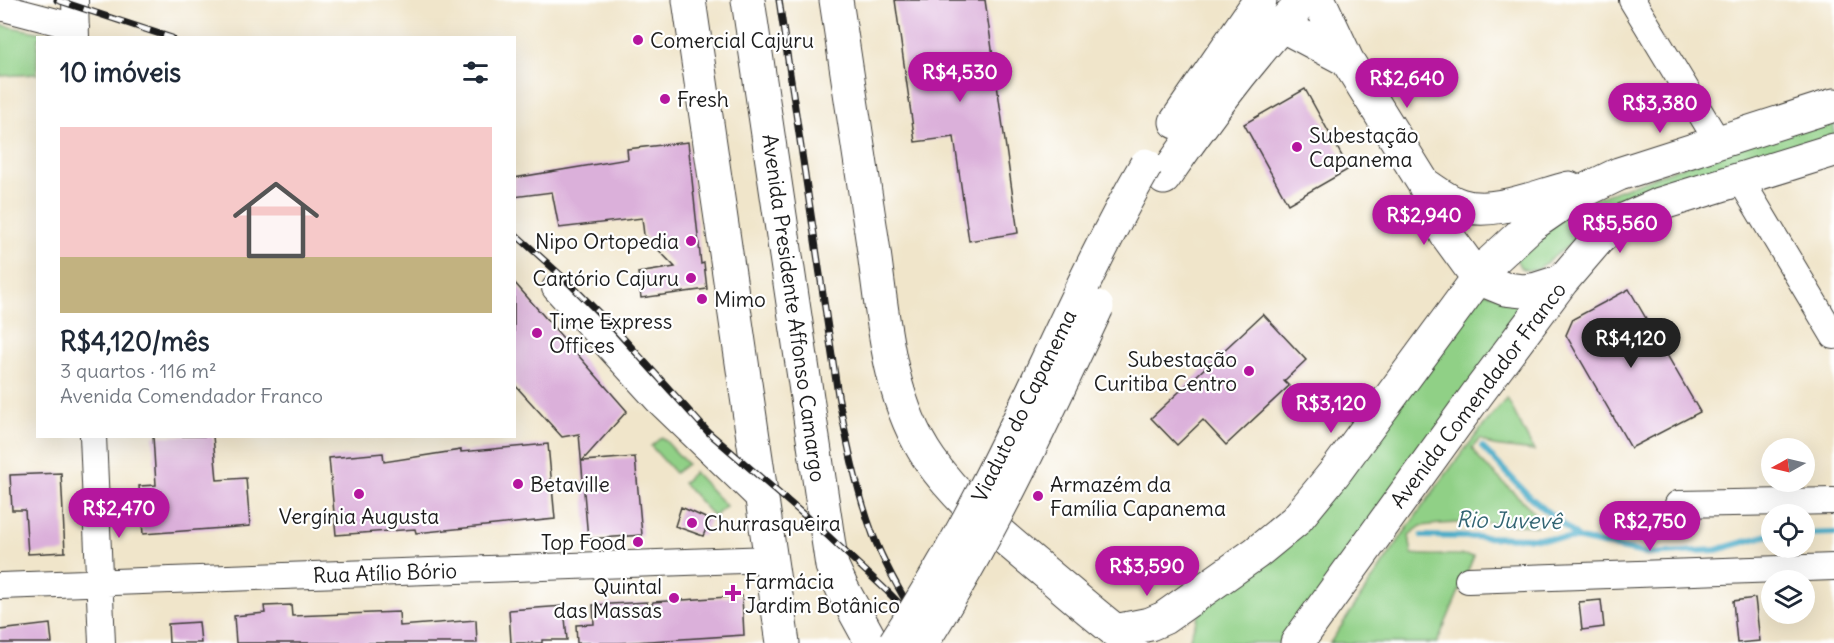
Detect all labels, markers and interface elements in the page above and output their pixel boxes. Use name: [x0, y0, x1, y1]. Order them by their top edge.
place label: Comercial Cajuru: [650, 27, 814, 54]
marker: Comercial Cajuru: [631, 33, 645, 47]
pin: R$4,530: [905, 52, 1015, 103]
text: 10 imóveis: [60, 56, 181, 89]
icon: filters: [459, 56, 492, 89]
pin: R$2,640: [1352, 58, 1462, 109]
text: R$4,530: [922, 59, 998, 84]
text: R$2,640: [1369, 65, 1445, 90]
pin: R$3,380: [1605, 83, 1715, 134]
place label: Fresh: [677, 86, 729, 113]
text: R$3,380: [1622, 90, 1698, 115]
marker: Fresh: [658, 92, 672, 106]
place label: Subestação Capanema: [1309, 122, 1419, 173]
street label: Avenida Presidente Affonso Camargo: [756, 132, 832, 484]
marker: Subestação Capanema: [1290, 140, 1304, 154]
icon: home: [222, 166, 330, 274]
pin: R$2,940: [1369, 195, 1479, 246]
text: R$2,940: [1386, 202, 1462, 227]
pin: R$5,560: [1565, 203, 1675, 254]
text: R$5,560: [1582, 210, 1658, 235]
place label: Nipo Ortopedia: [535, 228, 679, 255]
marker: Nipo Ortopedia: [684, 234, 698, 248]
place label: Cartório Cajuru: [532, 265, 679, 292]
marker: Cartório Cajuru: [684, 271, 698, 285]
street label: Avenida Comendador Franco: [1384, 277, 1572, 513]
place label: Mimo: [714, 286, 766, 313]
marker: Mimo: [695, 292, 709, 306]
street label: Viaduto do Capanema: [966, 305, 1082, 507]
place label: Time Express Offices: [549, 308, 672, 359]
pin: R$4,120: [1576, 318, 1686, 369]
text: R$4,120/mês: [60, 325, 210, 358]
text: R$4,120: [1596, 325, 1666, 350]
marker: Time Express Offices: [530, 326, 544, 340]
place label: Subestação Curitiba Centro: [1094, 346, 1237, 397]
text: 3 quartos · 116 m²: [60, 358, 217, 383]
marker: Subestação Curitiba Centro: [1242, 364, 1256, 378]
text: Avenida Comendador Franco: [60, 383, 323, 408]
pin: R$3,120: [1276, 383, 1386, 434]
text: R$3,120: [1296, 390, 1366, 415]
north arrow: [1761, 438, 1815, 492]
map controls: [1761, 438, 1815, 624]
place label: Betaville: [530, 471, 610, 498]
place label: Armazém da Família Capanema: [1050, 471, 1226, 522]
marker: Betaville: [511, 477, 525, 491]
marker: Vergínia Augusta: [352, 487, 366, 501]
pin: R$2,470: [64, 488, 174, 539]
marker: Armazém da Família Capanema: [1031, 489, 1045, 503]
text: R$2,470: [83, 495, 155, 520]
pin: R$2,750: [1595, 501, 1705, 552]
place label: Vergínia Augusta: [279, 503, 439, 530]
button: locate: [1761, 504, 1815, 558]
water label: Rio Juvevê: [1456, 505, 1564, 535]
text: R$2,750: [1613, 508, 1687, 533]
place label: Churrasqueira: [704, 510, 841, 537]
marker: Churrasqueira: [685, 516, 699, 530]
place label: Top Food: [541, 529, 626, 556]
marker: Top Food: [631, 535, 645, 549]
pin: R$3,590: [1092, 546, 1202, 597]
text: R$3,590: [1109, 553, 1185, 578]
street label: Rua Atílio Bório: [312, 557, 458, 589]
place label: Farmácia Jardim Botânico: [745, 568, 900, 619]
button: layers: [1761, 570, 1815, 624]
place label: Quintal das Massas: [554, 573, 662, 624]
marker: Farmácia Jardim Botânico: [726, 586, 740, 600]
marker: Quintal das Massas: [667, 591, 681, 605]

